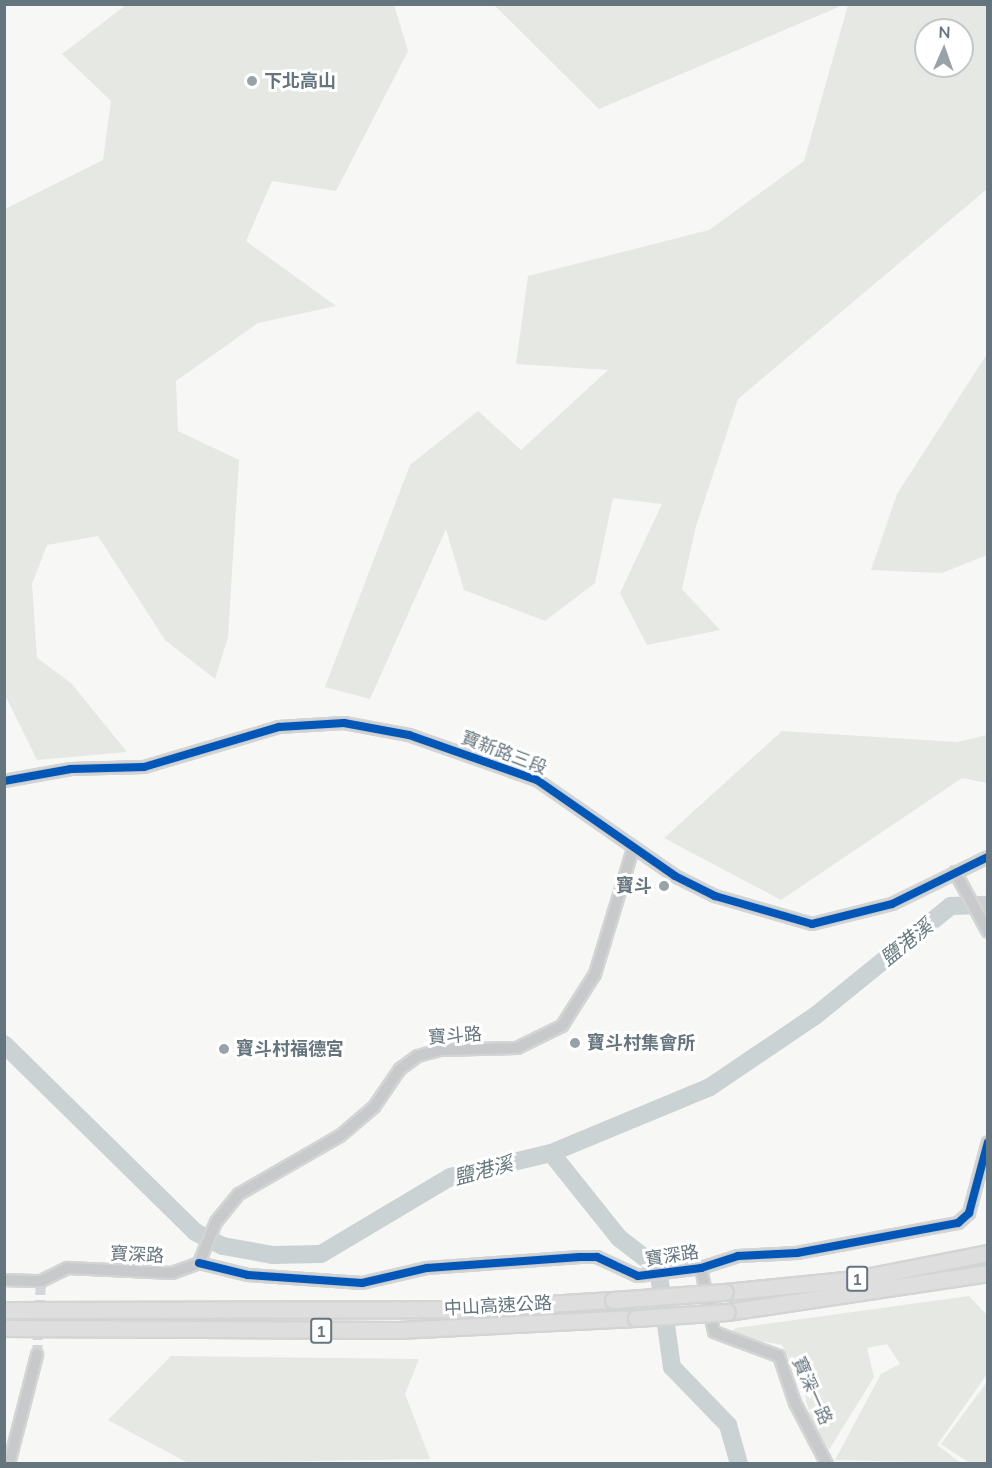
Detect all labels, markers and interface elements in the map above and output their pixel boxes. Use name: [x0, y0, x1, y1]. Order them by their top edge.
north arrow: [914, 18, 974, 78]
text: N: [938, 22, 951, 42]
place label: 下北高山: [264, 70, 336, 92]
marker: 下北高山: [245, 74, 259, 88]
street label: 寶新路三段: [458, 727, 550, 779]
place label: 寶斗: [616, 875, 652, 897]
marker: 寶斗: [657, 879, 671, 893]
water label: 鹽港溪: [875, 914, 937, 970]
street label: 寶斗路: [427, 1023, 483, 1049]
place label: 寶斗村集會所: [587, 1032, 695, 1054]
marker: 寶斗村集會所: [568, 1036, 582, 1050]
place label: 寶斗村福德宮: [236, 1038, 344, 1060]
marker: 寶斗村福德宮: [217, 1042, 231, 1056]
water label: 鹽港溪: [451, 1151, 515, 1189]
street label: 寶深路: [644, 1241, 700, 1271]
street label: 寶深路: [109, 1243, 165, 1267]
road number: 1: [845, 1266, 869, 1292]
street label: 中山高速公路: [444, 1292, 552, 1320]
road number: 1: [309, 1318, 333, 1344]
street label: 寶深一路: [787, 1354, 837, 1428]

